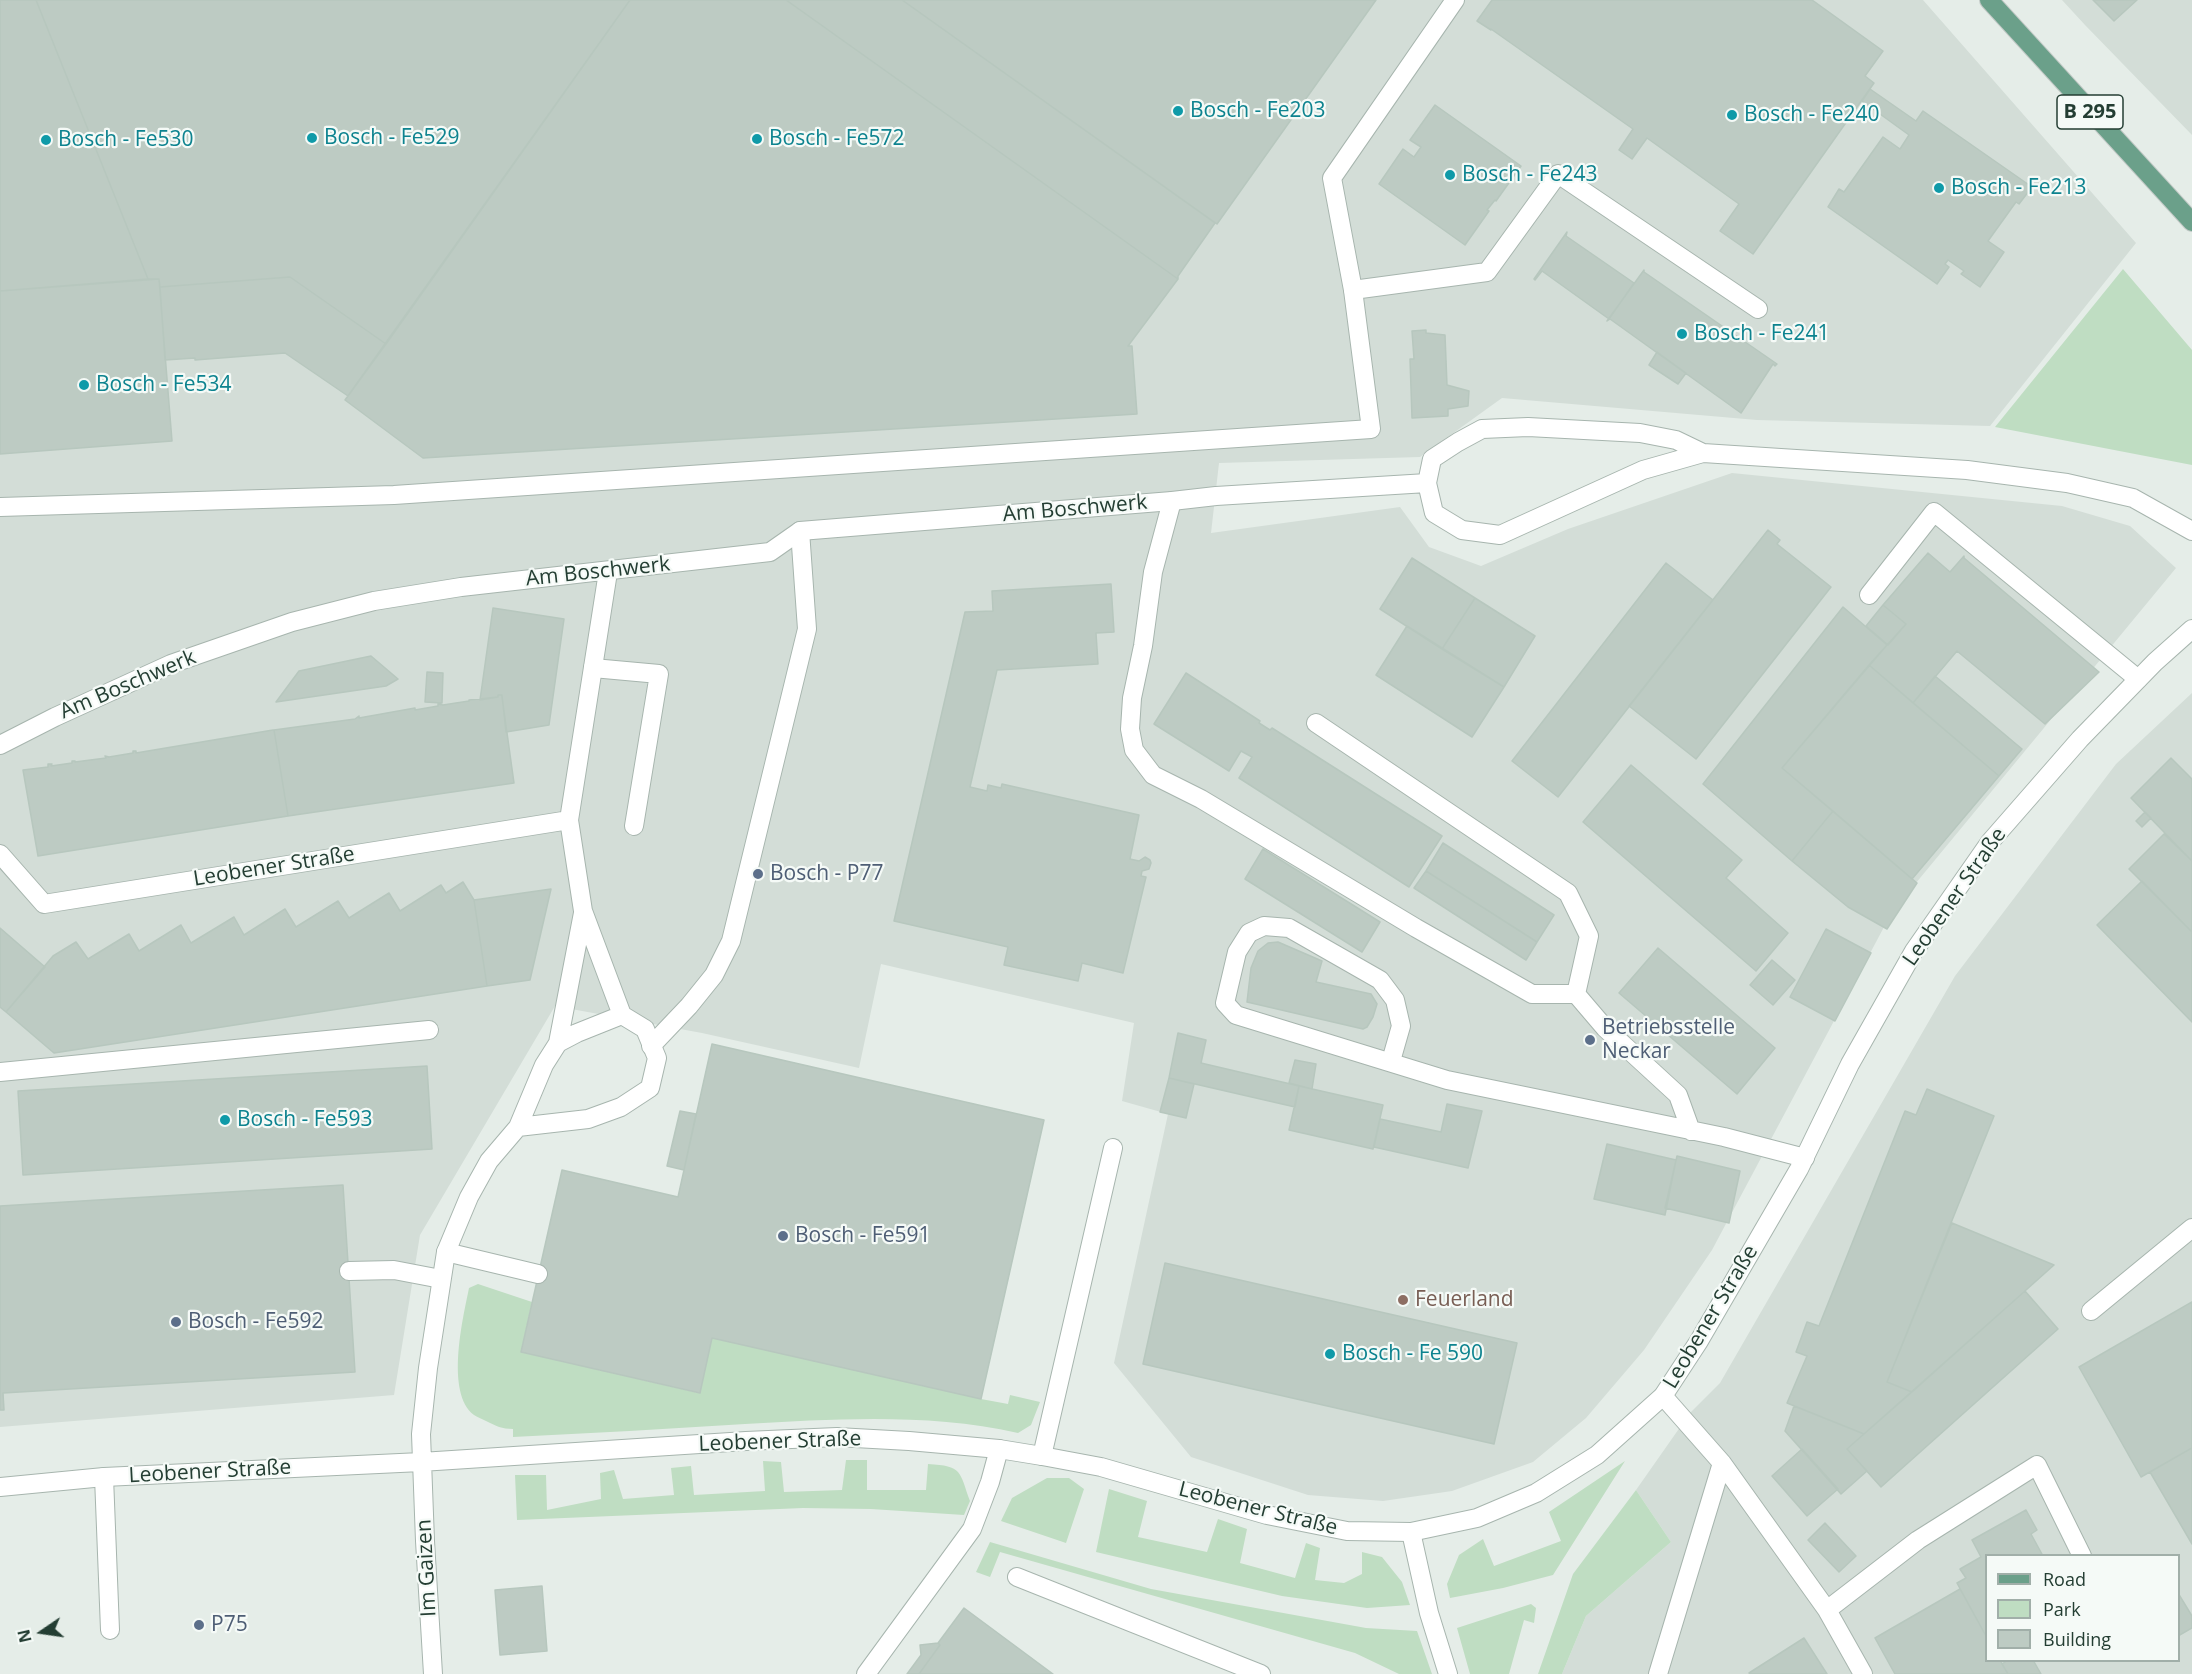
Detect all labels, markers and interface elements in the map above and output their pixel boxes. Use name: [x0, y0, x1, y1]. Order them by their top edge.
road number: B 295: [2057, 95, 2123, 129]
place label: Bosch - Fe203: [1190, 98, 1325, 124]
place label: Bosch - Fe240: [1744, 102, 1879, 128]
marker: Bosch - Fe203: [1171, 104, 1185, 118]
marker: Bosch - Fe240: [1725, 108, 1739, 122]
place label: Bosch - Fe529: [324, 125, 459, 151]
place label: Bosch - Fe572: [769, 126, 904, 152]
place label: Bosch - Fe530: [58, 127, 193, 153]
marker: Bosch - Fe529: [305, 131, 319, 145]
marker: Bosch - Fe572: [750, 132, 764, 146]
marker: Bosch - Fe530: [39, 133, 53, 147]
place label: Bosch - Fe243: [1462, 162, 1597, 188]
marker: Bosch - Fe243: [1443, 168, 1457, 182]
place label: Bosch - Fe213: [1951, 175, 2086, 201]
marker: Bosch - Fe213: [1932, 181, 1946, 195]
place label: Bosch - Fe241: [1694, 321, 1829, 347]
marker: Bosch - Fe241: [1675, 327, 1689, 341]
place label: Bosch - Fe534: [96, 372, 231, 398]
marker: Bosch - Fe534: [77, 378, 91, 392]
street label: Am Boschwerk: [1002, 490, 1148, 528]
street label: Am Boschwerk: [525, 552, 671, 592]
street label: Am Boschwerk: [56, 645, 200, 725]
street label: Leobener Straße: [1898, 823, 2012, 971]
street label: Leobener Straße: [192, 842, 356, 892]
place label: Bosch - P77: [770, 861, 883, 887]
marker: Bosch - P77: [751, 867, 765, 881]
place label: Betriebsstelle Neckar: [1602, 1015, 1735, 1065]
marker: Betriebsstelle Neckar: [1583, 1033, 1597, 1047]
place label: Bosch - Fe593: [237, 1107, 372, 1133]
marker: Bosch - Fe593: [218, 1113, 232, 1127]
place label: Bosch - Fe591: [795, 1223, 930, 1249]
marker: Bosch - Fe591: [776, 1229, 790, 1243]
street label: Leobener Straße: [1658, 1241, 1764, 1393]
place label: Feuerland: [1415, 1287, 1514, 1313]
marker: Feuerland: [1396, 1293, 1410, 1307]
place label: Bosch - Fe592: [188, 1309, 323, 1335]
marker: Bosch - Fe592: [169, 1315, 183, 1329]
place label: Bosch - Fe 590: [1342, 1341, 1483, 1367]
marker: Bosch - Fe 590: [1323, 1347, 1337, 1361]
street label: Leobener Straße: [698, 1427, 862, 1457]
street label: Leobener Straße: [128, 1455, 292, 1489]
street label: Leobener Straße: [1176, 1477, 1340, 1541]
street label: Im Gaizen: [412, 1519, 442, 1617]
legend: [1985, 1554, 2180, 1662]
text: Road: [2043, 1567, 2086, 1591]
text: Park: [2043, 1597, 2081, 1621]
north arrow: [12, 1602, 72, 1662]
place label: P75: [211, 1612, 248, 1638]
marker: P75: [192, 1618, 206, 1632]
text: N: [12, 1627, 37, 1645]
text: Building: [2043, 1627, 2111, 1651]

